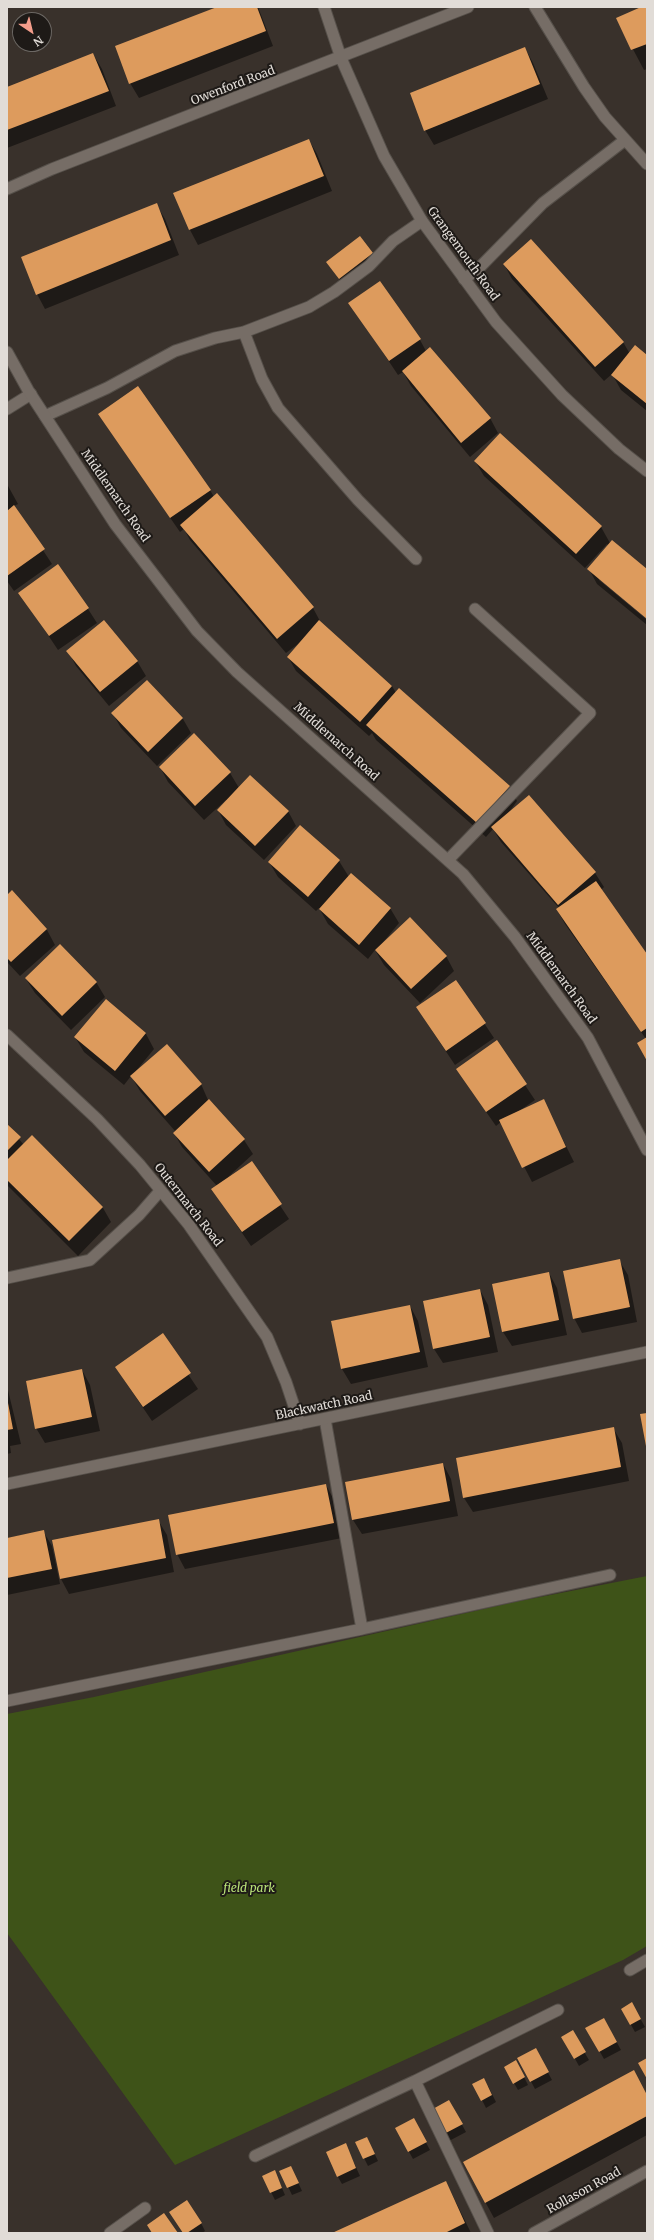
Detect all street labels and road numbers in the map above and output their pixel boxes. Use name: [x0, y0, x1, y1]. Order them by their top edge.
street label: Owenford Road: [189, 63, 277, 109]
street label: Grangemouth Road: [424, 204, 502, 304]
street label: Middlemarch Road: [78, 447, 152, 545]
street label: Middlemarch Road: [291, 700, 381, 784]
street label: Middlemarch Road: [523, 929, 599, 1027]
street label: Outermarch Road: [151, 1161, 225, 1249]
street label: Blackwatch Road: [274, 1389, 374, 1423]
street label: Rollason Road: [545, 2165, 623, 2217]

